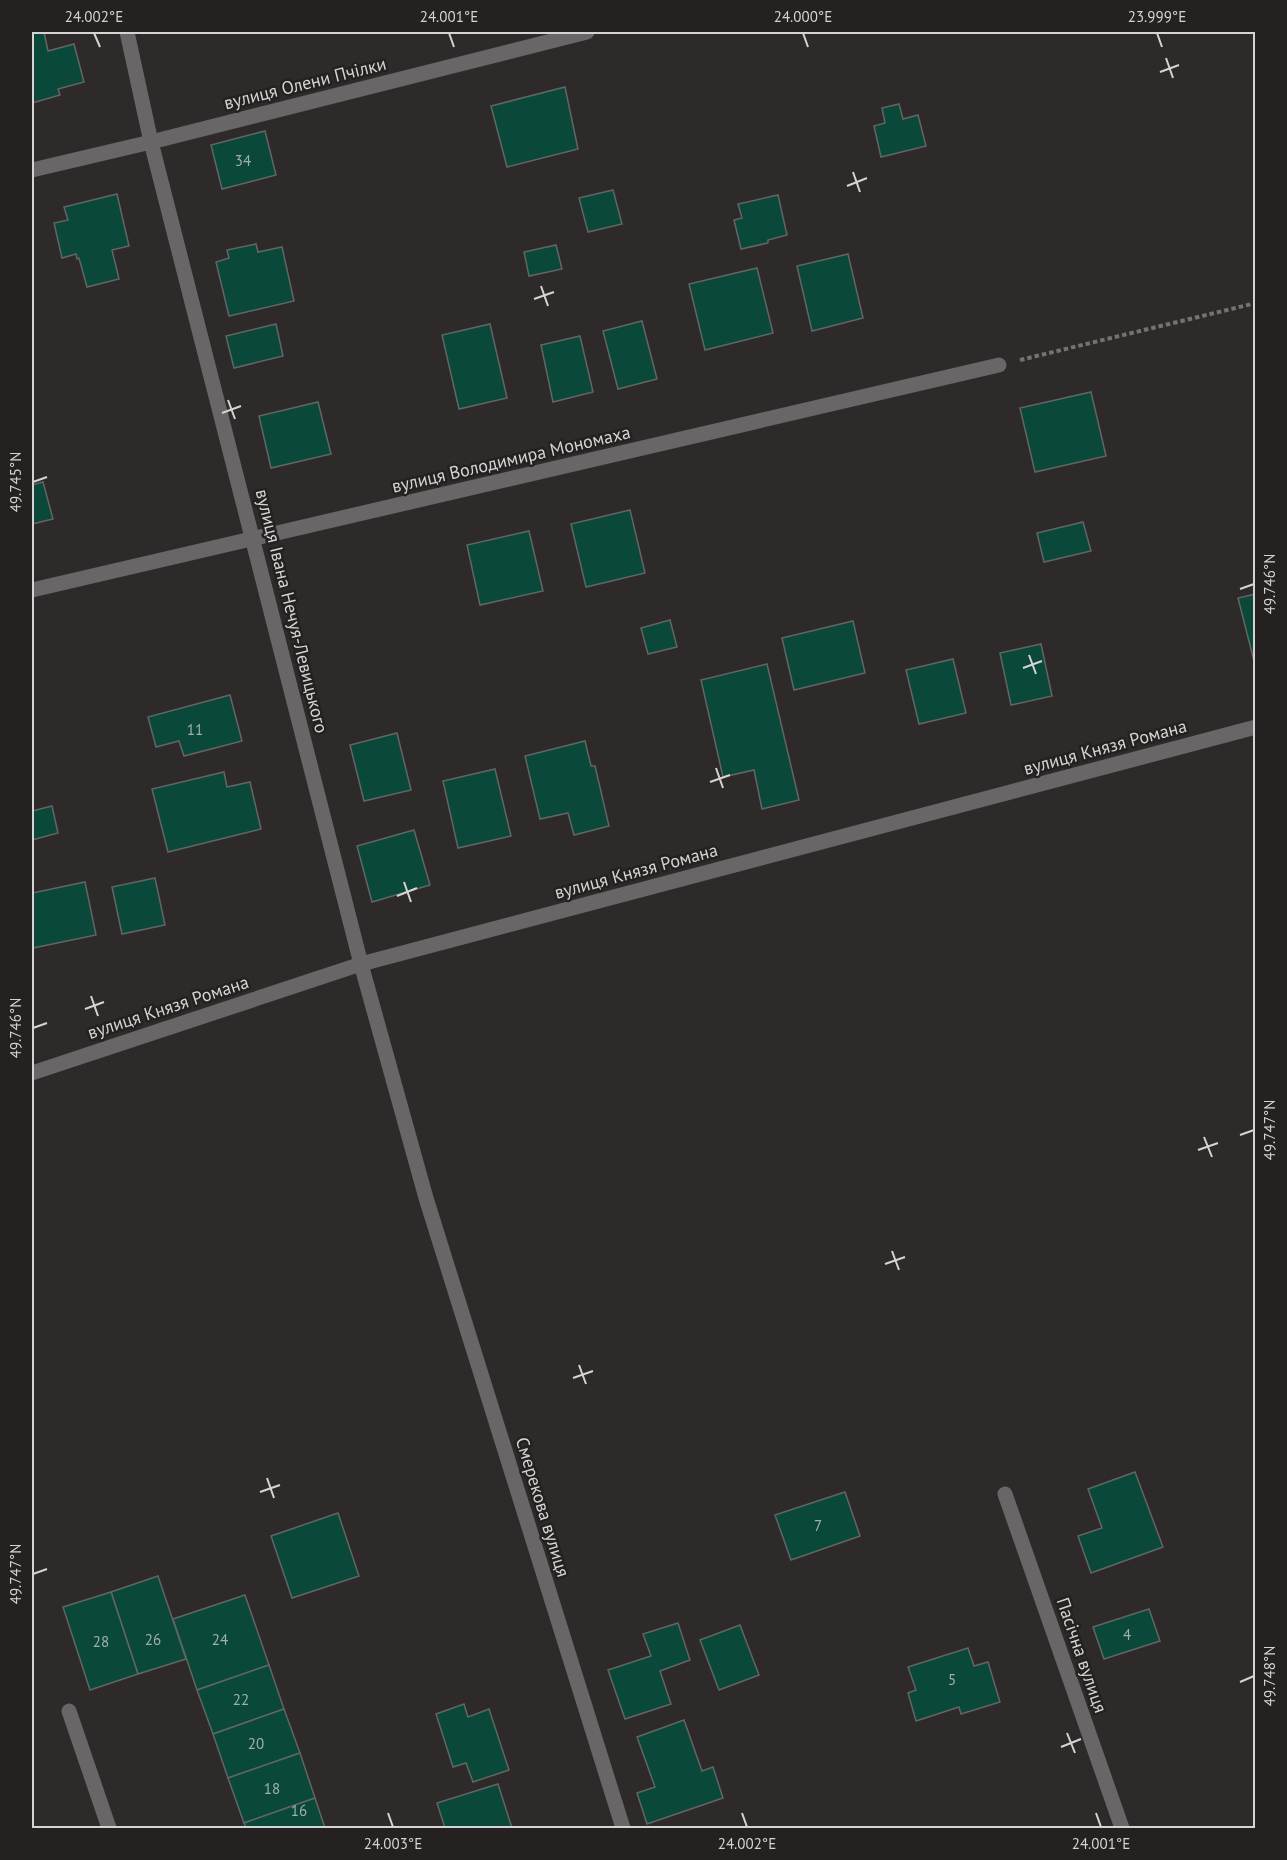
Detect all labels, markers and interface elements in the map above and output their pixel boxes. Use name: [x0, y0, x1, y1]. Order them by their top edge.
text: 24.002°E: [65, 7, 123, 26]
text: 24.001°E: [420, 7, 478, 26]
text: 24.000°E: [774, 7, 832, 26]
text: 23.999°E: [1128, 7, 1186, 26]
street label: вулиця Олени Пчілки: [221, 52, 389, 114]
house number: 34: [235, 151, 251, 170]
street label: вулиця Володимира Мономаха: [389, 420, 633, 498]
text: 49.745°N: [6, 452, 25, 512]
street label: вулиця Івана Нечуя-Левицького: [251, 487, 333, 735]
text: 49.746°N: [1260, 554, 1279, 614]
street label: вулиця Князя Романа: [1021, 714, 1189, 780]
house number: 11: [187, 720, 203, 739]
street label: вулиця Князя Романа: [552, 838, 720, 904]
street label: вулиця Князя Романа: [85, 970, 251, 1044]
text: 49.746°N: [6, 998, 25, 1058]
text: 49.747°N: [1260, 1100, 1279, 1160]
street label: Смерекова вулиця: [511, 1434, 575, 1580]
house number: 7: [814, 1516, 822, 1535]
text: 49.747°N: [6, 1544, 25, 1604]
street label: Пасічна вулиця: [1052, 1594, 1112, 1716]
house number: 4: [1123, 1625, 1131, 1644]
house number: 26: [145, 1630, 161, 1649]
house number: 24: [212, 1630, 228, 1649]
house number: 28: [93, 1632, 109, 1651]
text: 49.748°N: [1260, 1646, 1279, 1706]
house number: 5: [948, 1670, 956, 1689]
house number: 22: [233, 1690, 249, 1709]
house number: 20: [248, 1734, 264, 1753]
house number: 18: [264, 1779, 280, 1798]
house number: 16: [291, 1801, 307, 1820]
text: 24.003°E: [364, 1834, 422, 1853]
text: 24.002°E: [718, 1834, 776, 1853]
text: 24.001°E: [1072, 1834, 1130, 1853]

